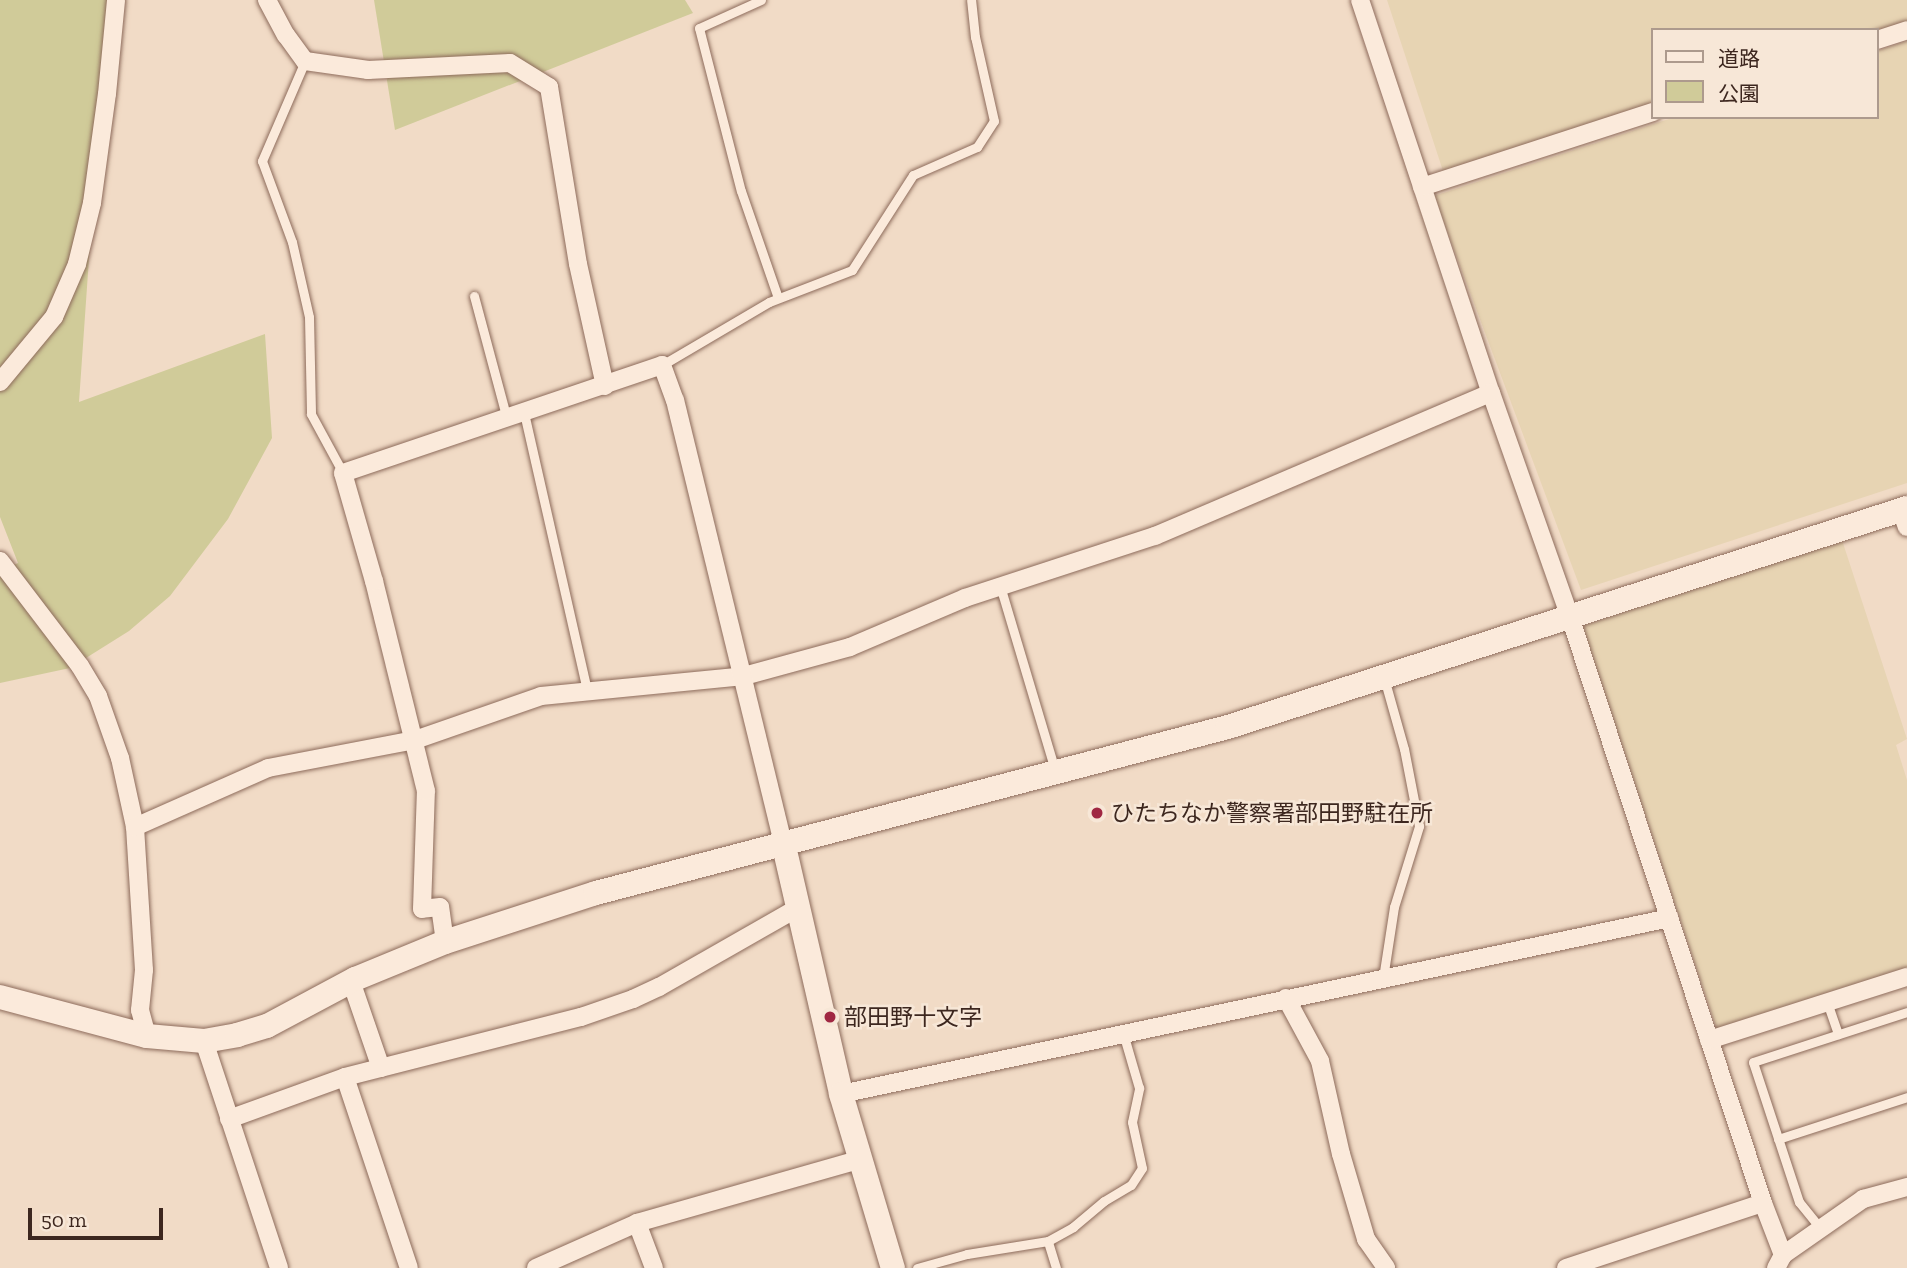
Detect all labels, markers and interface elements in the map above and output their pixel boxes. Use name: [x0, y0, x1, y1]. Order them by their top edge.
legend: [1652, 28, 1879, 119]
text: 道路: [1718, 46, 1760, 71]
text: 公園: [1718, 81, 1760, 106]
place label: ひたちなか警察署部田野駐在所: [1111, 799, 1433, 827]
marker: ひたちなか警察署部田野駐在所: [1089, 805, 1105, 821]
place label: 部田野十文字: [844, 1003, 982, 1031]
marker: 部田野十文字: [822, 1009, 838, 1025]
scale bar: [32, 1194, 166, 1238]
text: 50 m: [41, 1207, 87, 1232]

